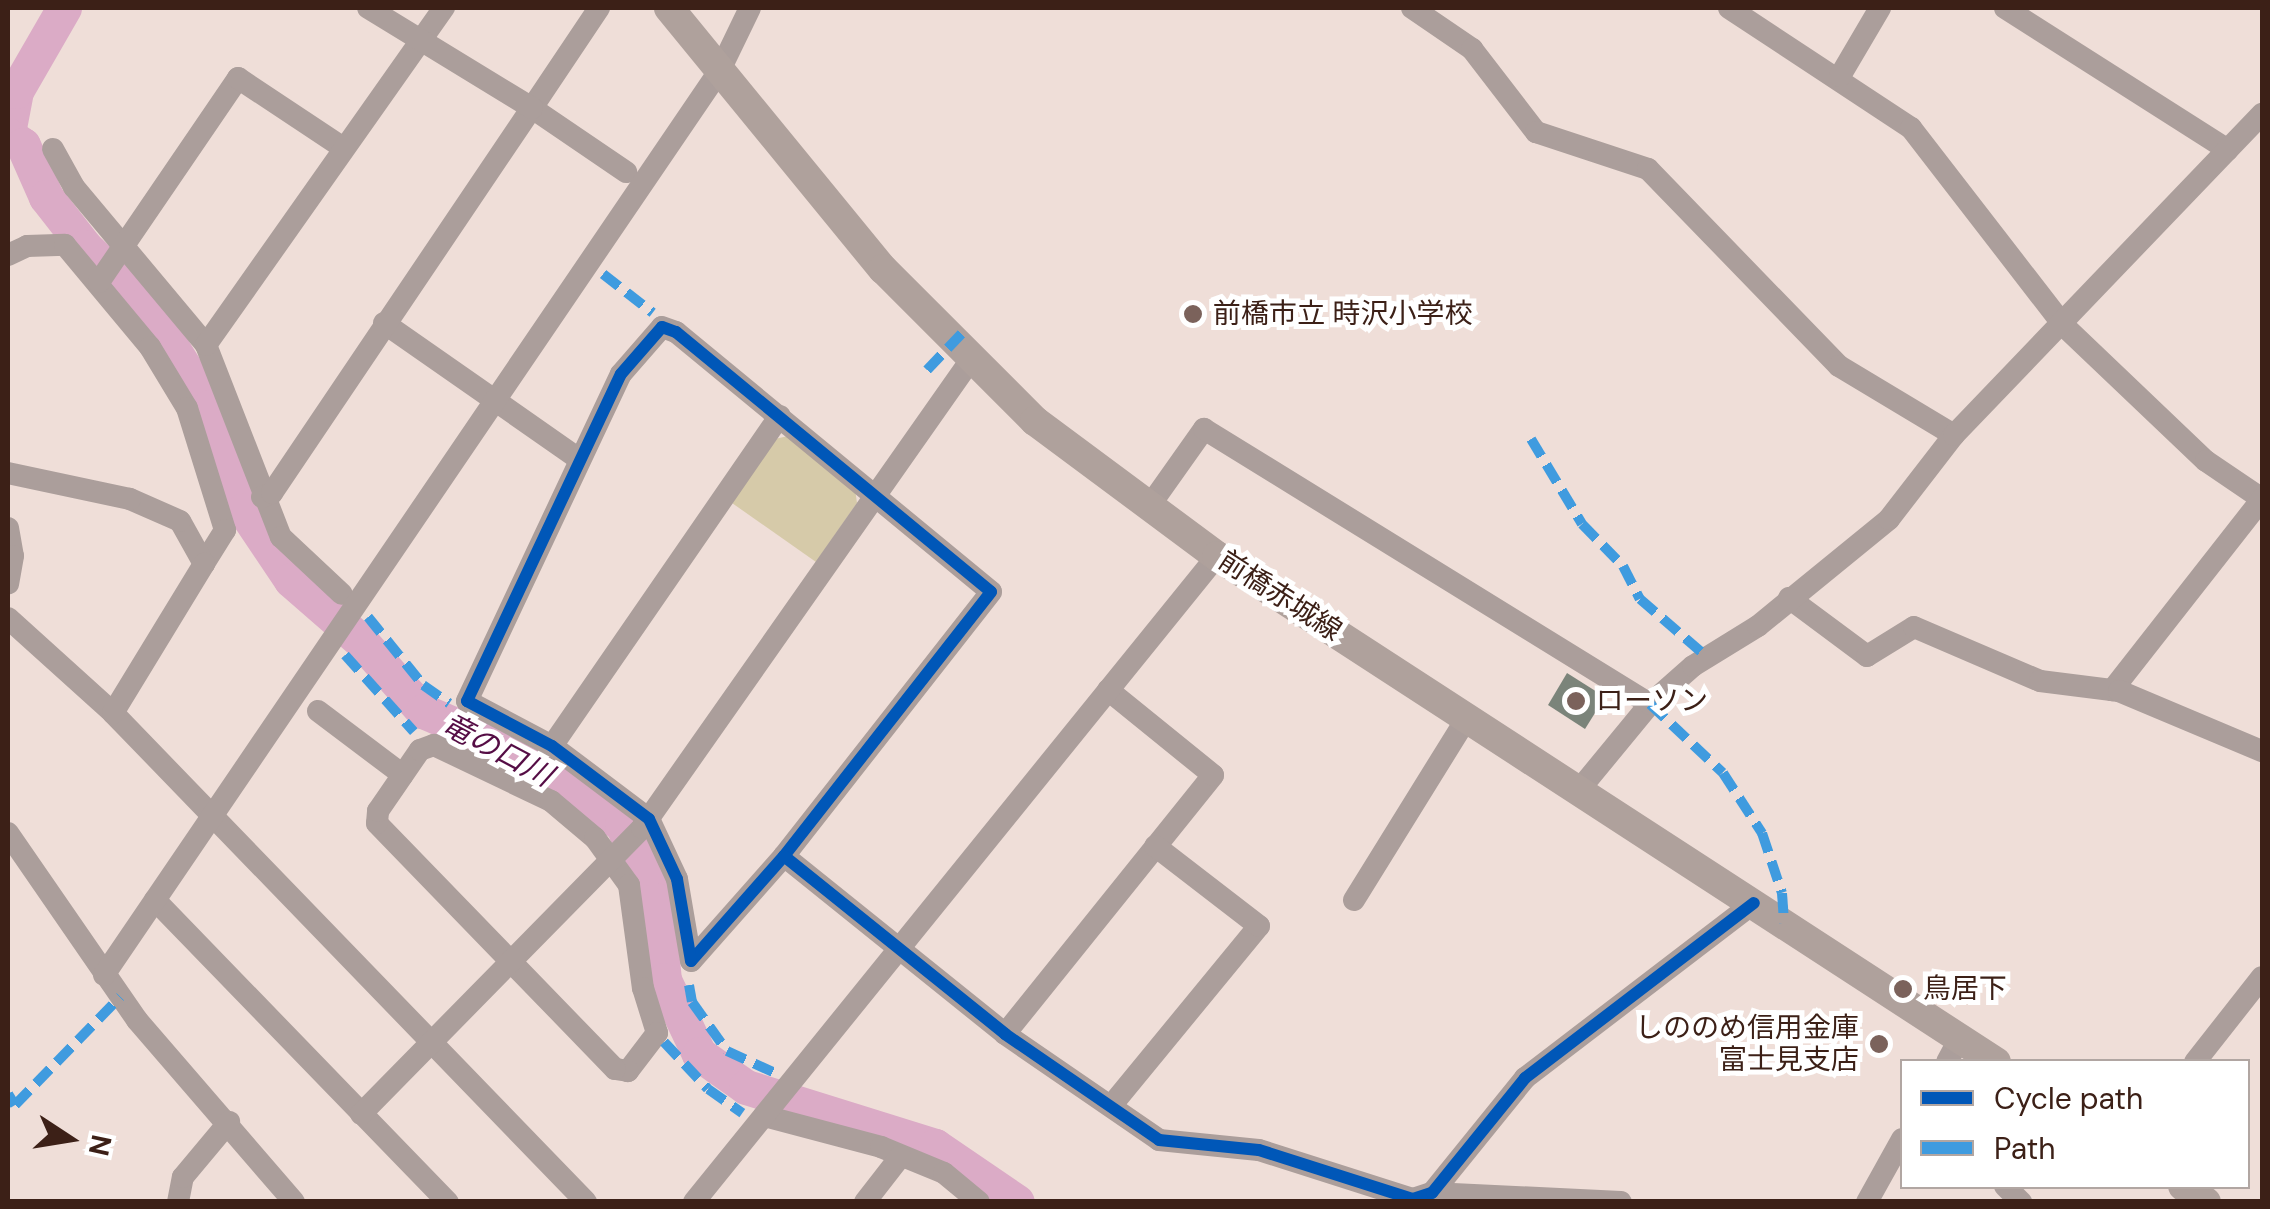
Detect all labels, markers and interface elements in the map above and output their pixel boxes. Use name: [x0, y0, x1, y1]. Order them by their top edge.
place label: 前橋市立 時沢小学校: [1213, 297, 1472, 331]
marker: 前橋市立 時沢小学校: [1182, 303, 1204, 325]
street label: 前橋赤城線: [1212, 544, 1348, 648]
place label: ローソン: [1596, 684, 1708, 718]
marker: ローソン: [1565, 690, 1587, 712]
water label: 竜の口川: [436, 706, 558, 794]
place label: 鳥居下: [1923, 972, 2007, 1006]
marker: 鳥居下: [1892, 978, 1914, 1000]
place label: しののめ信用金庫 富士見支店: [1635, 1011, 1859, 1077]
marker: しののめ信用金庫 富士見支店: [1868, 1033, 1890, 1055]
legend: [1900, 1059, 2250, 1189]
text: Cycle path: [1994, 1079, 2143, 1118]
north arrow: [20, 1089, 120, 1189]
text: Path: [1994, 1129, 2056, 1168]
text: N: [80, 1131, 120, 1159]

